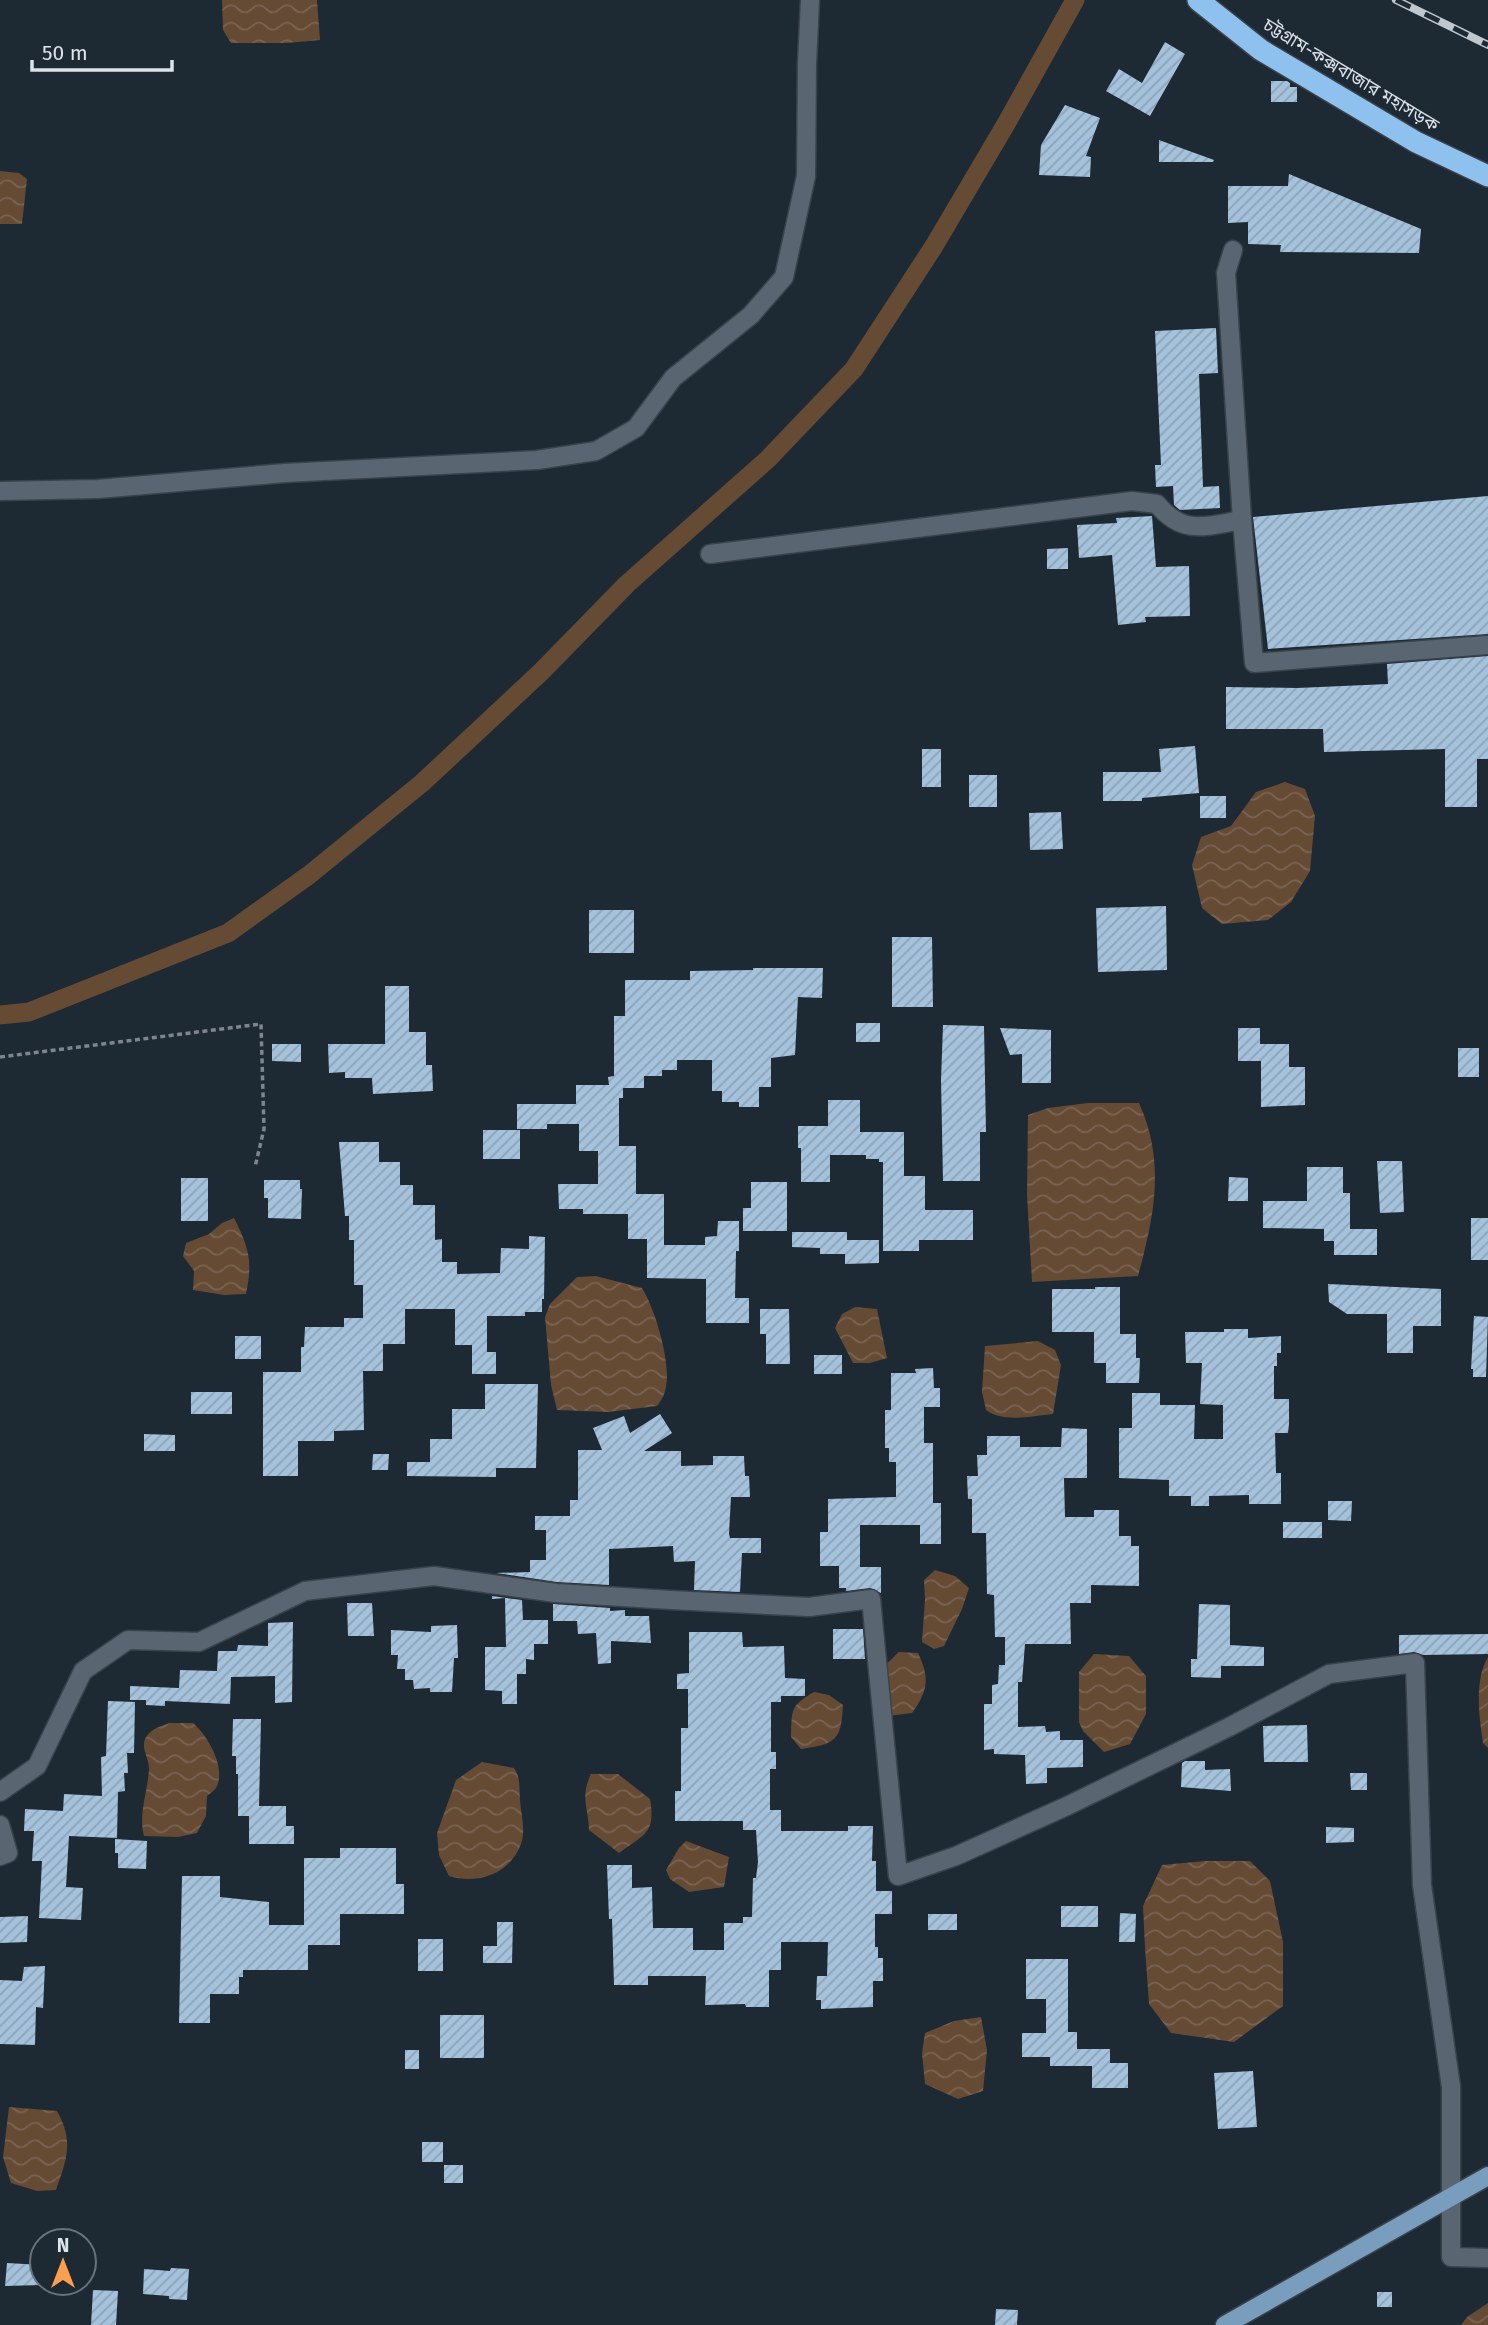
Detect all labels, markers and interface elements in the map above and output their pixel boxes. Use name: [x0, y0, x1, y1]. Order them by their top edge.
street label: চট্টগ্রাম-কক্সবাজার মহাসড়ক: [1258, 13, 1443, 136]
scale bar: [32, 28, 172, 72]
text: 50 m: [42, 40, 88, 66]
north arrow: [28, 2227, 98, 2297]
text: N: [57, 2234, 69, 2257]

